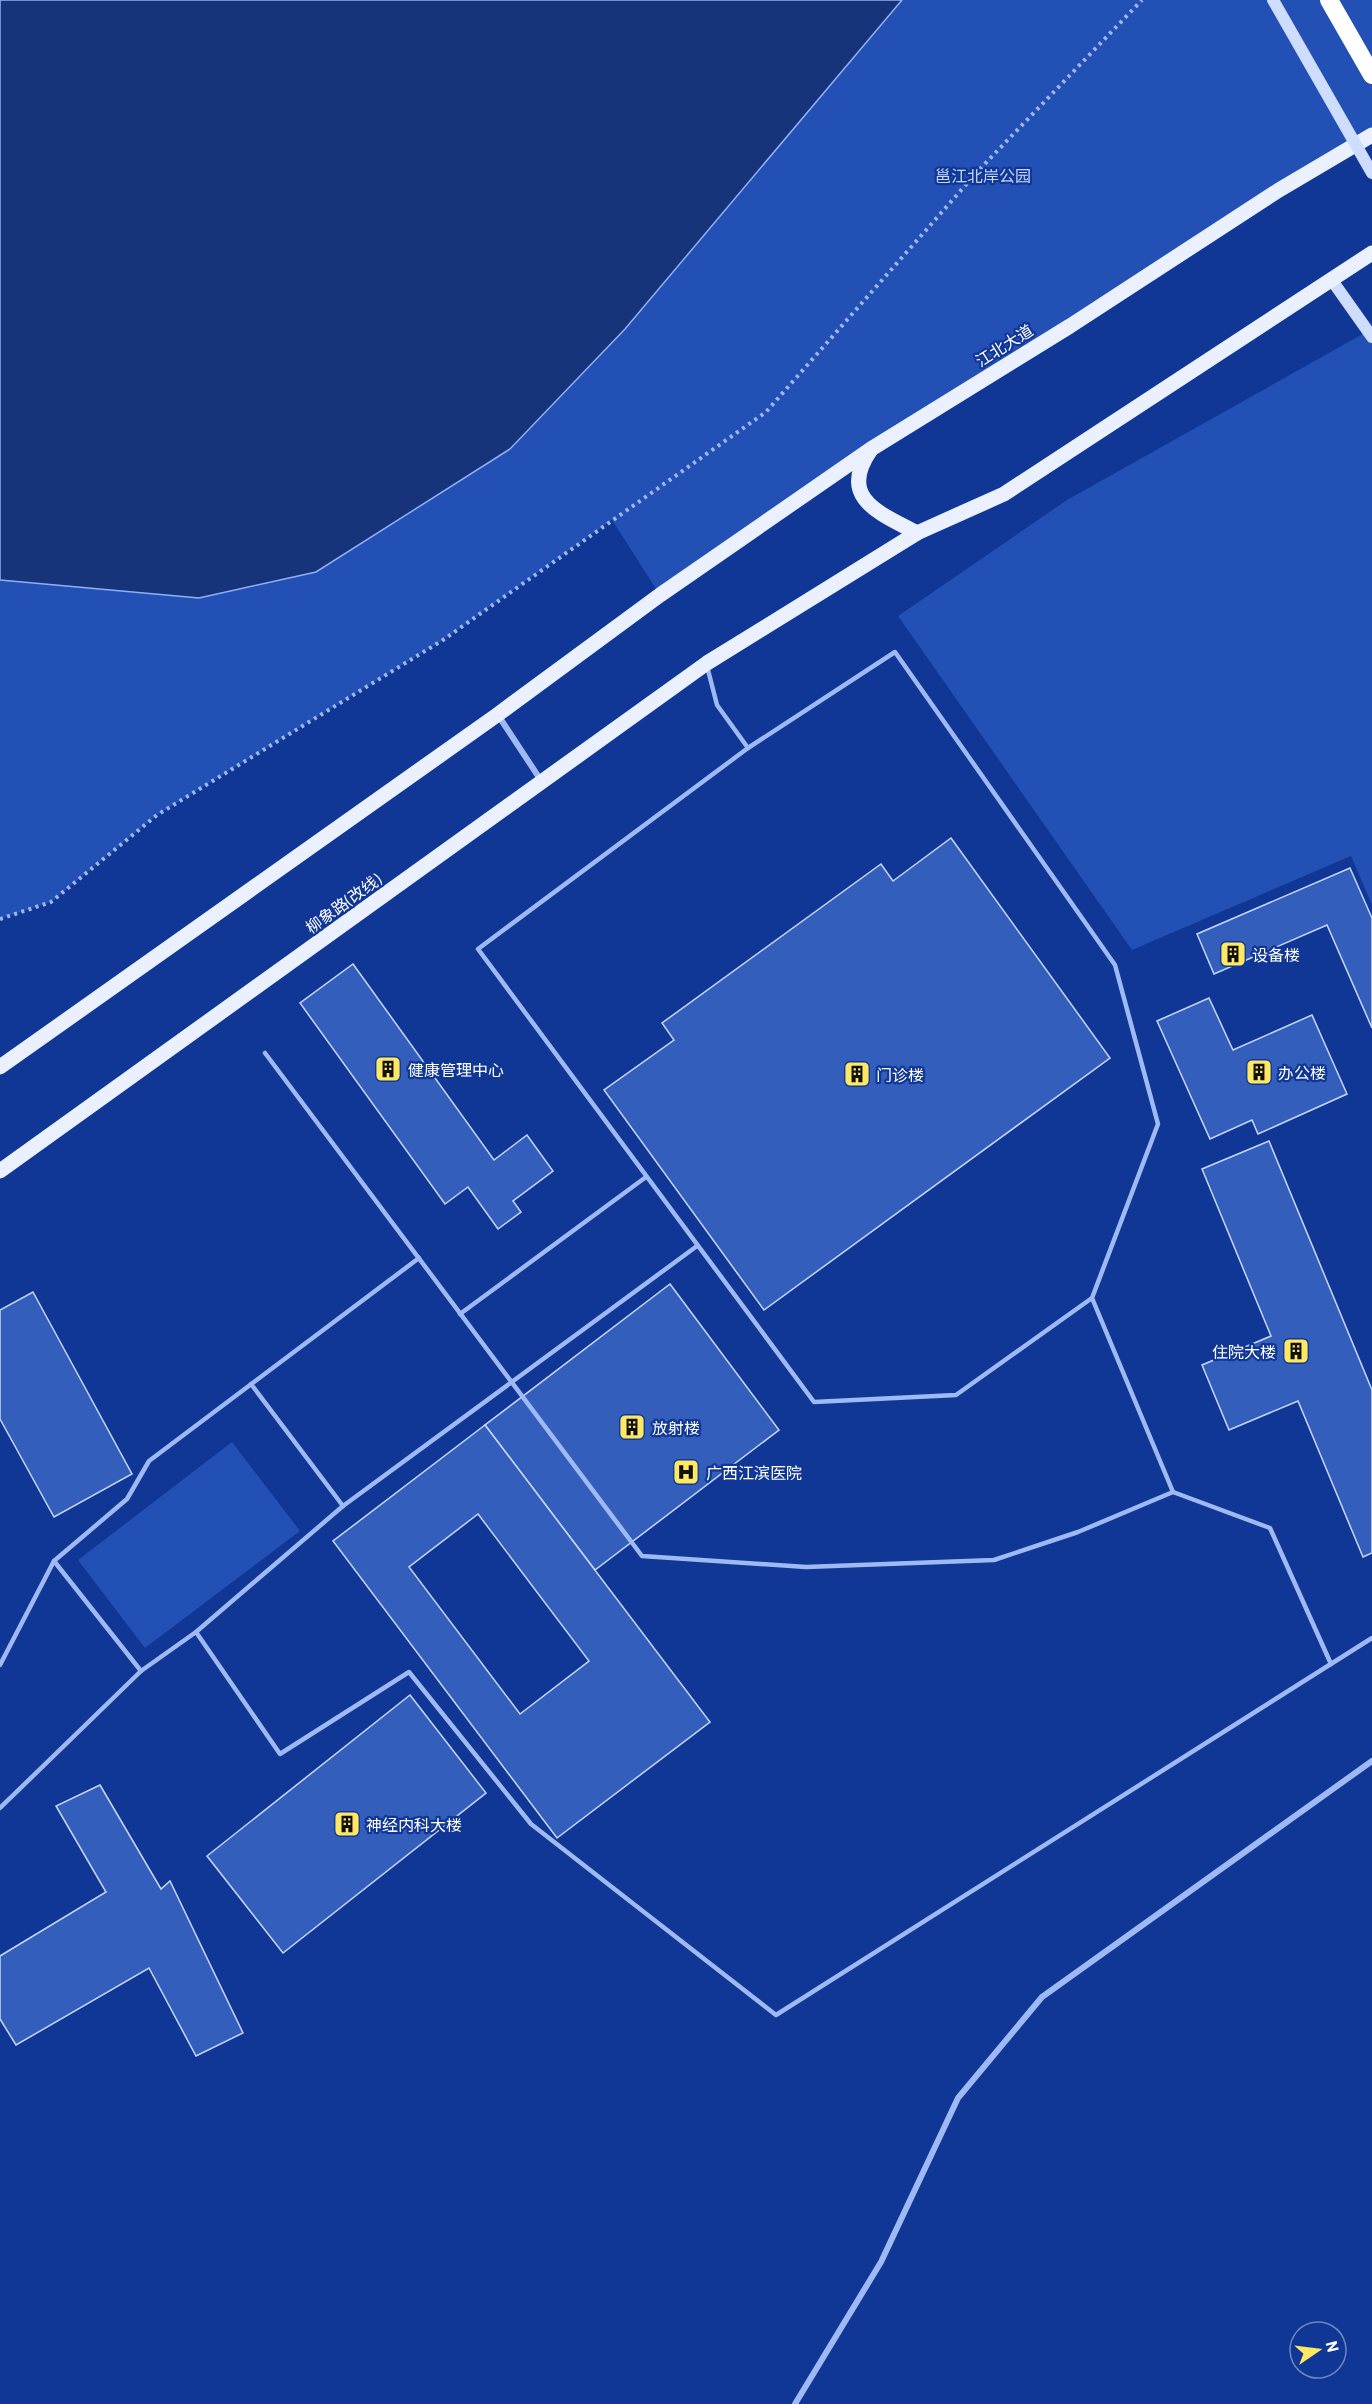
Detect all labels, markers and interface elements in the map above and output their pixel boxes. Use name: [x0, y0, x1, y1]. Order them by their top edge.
park label: 邕江北岸公园: [935, 166, 1031, 185]
street label: 江北大道: [972, 320, 1036, 370]
street label: 柳象路(改线): [302, 869, 385, 937]
building icon: 设备楼: [1218, 939, 1248, 969]
place label: 设备楼: [1252, 945, 1300, 964]
building icon: 健康管理中心: [373, 1054, 403, 1084]
building icon: 办公楼: [1244, 1057, 1274, 1087]
building icon: 门诊楼: [842, 1059, 872, 1089]
place label: 健康管理中心: [408, 1060, 504, 1079]
place label: 办公楼: [1278, 1063, 1326, 1082]
place label: 门诊楼: [876, 1065, 924, 1084]
building icon: 住院大楼: [1281, 1336, 1311, 1366]
place label: 住院大楼: [1212, 1342, 1276, 1361]
building icon: 放射楼: [617, 1412, 647, 1442]
place label: 放射楼: [652, 1418, 700, 1437]
hospital icon: 广西江滨医院: [671, 1457, 701, 1487]
place label: 广西江滨医院: [706, 1463, 802, 1482]
building icon: 神经内科大楼: [332, 1809, 362, 1839]
place label: 神经内科大楼: [366, 1815, 462, 1834]
north arrow: [1288, 2320, 1348, 2380]
text: N: [1323, 2339, 1344, 2354]

